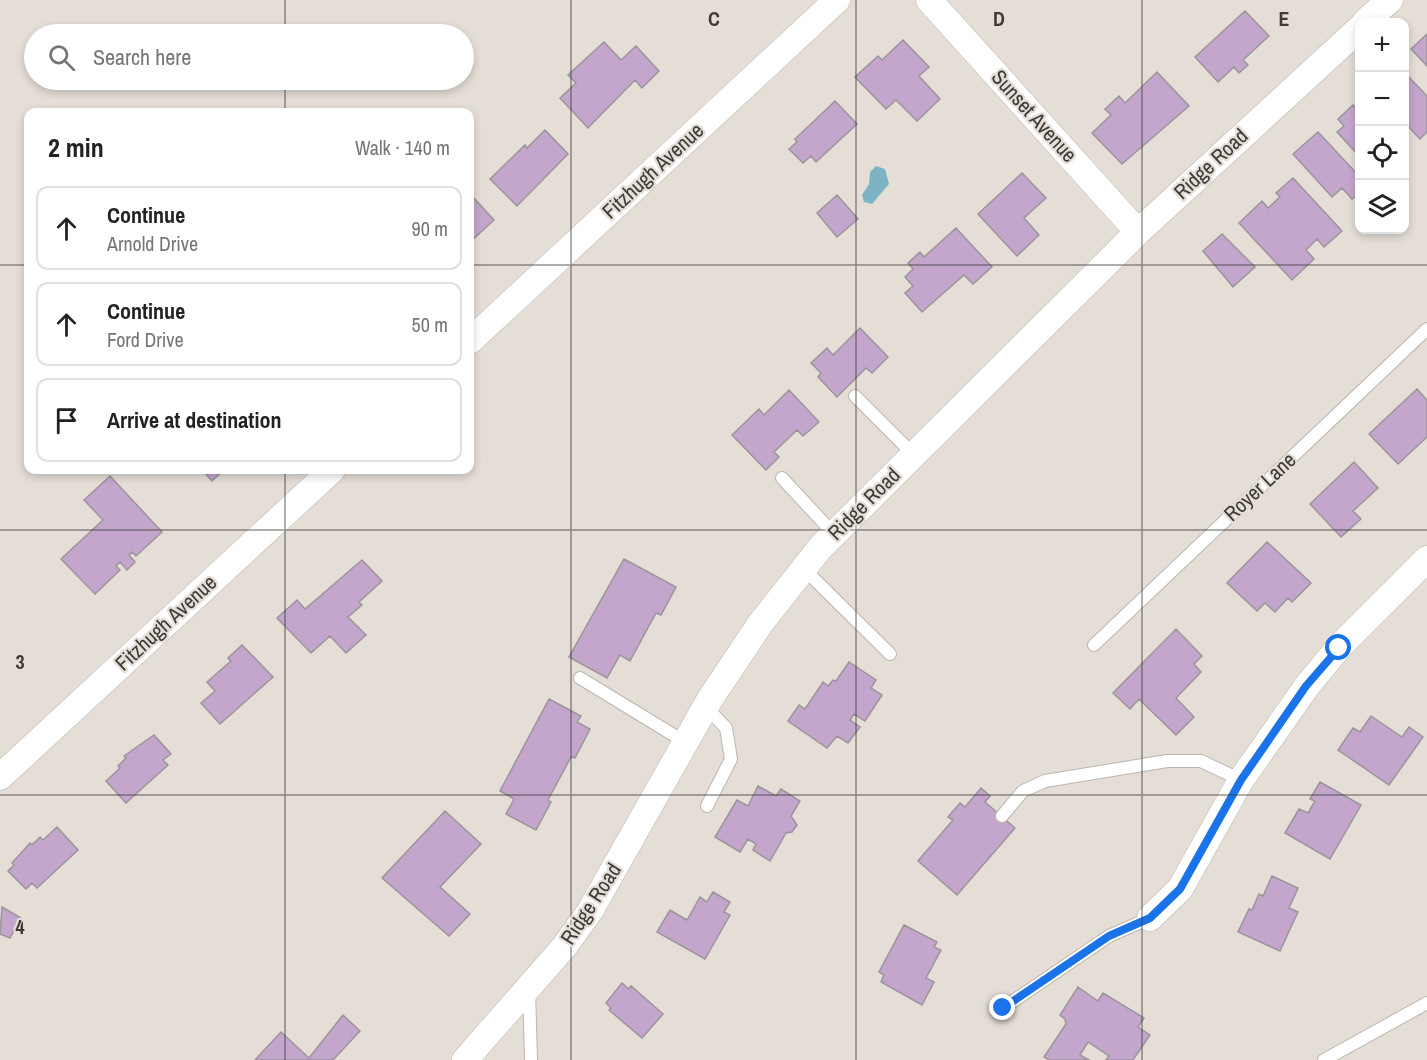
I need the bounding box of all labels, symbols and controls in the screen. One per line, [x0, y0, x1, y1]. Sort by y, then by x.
text: C [708, 5, 720, 32]
text: D [993, 5, 1005, 32]
text: E [1279, 5, 1290, 32]
map controls [1355, 18, 1409, 234]
button: + [1355, 18, 1409, 72]
search box [24, 24, 474, 90]
icon: search [45, 41, 78, 74]
text: Search here [93, 42, 191, 72]
street label: Sunset Avenue [985, 63, 1084, 168]
button: − [1355, 72, 1409, 126]
street label: Fitzhugh Avenue [596, 116, 710, 225]
street label: Ridge Road [1167, 122, 1254, 206]
button: locate [1355, 126, 1409, 180]
text: 2 min [48, 130, 104, 165]
text: Walk · 140 m [355, 134, 450, 161]
button: layers [1355, 180, 1409, 234]
text: Continue [107, 200, 185, 230]
icon: ahead [50, 212, 83, 245]
text: 90 m [412, 215, 448, 242]
text: Arnold Drive [107, 230, 198, 257]
text: Continue [107, 296, 185, 326]
icon: ahead [50, 308, 83, 341]
text: 50 m [412, 311, 448, 338]
text: Ford Drive [107, 326, 184, 353]
icon: arrive [50, 404, 83, 437]
text: Arrive at destination [107, 405, 281, 435]
street label: Royer Lane [1217, 446, 1302, 528]
street label: Ridge Road [821, 461, 906, 546]
street label: Fitzhugh Avenue [109, 568, 223, 677]
route start [1325, 634, 1351, 660]
text: 3 [15, 648, 25, 675]
street label: Ridge Road [553, 857, 628, 950]
text: 4 [15, 913, 25, 940]
route end [989, 994, 1015, 1020]

